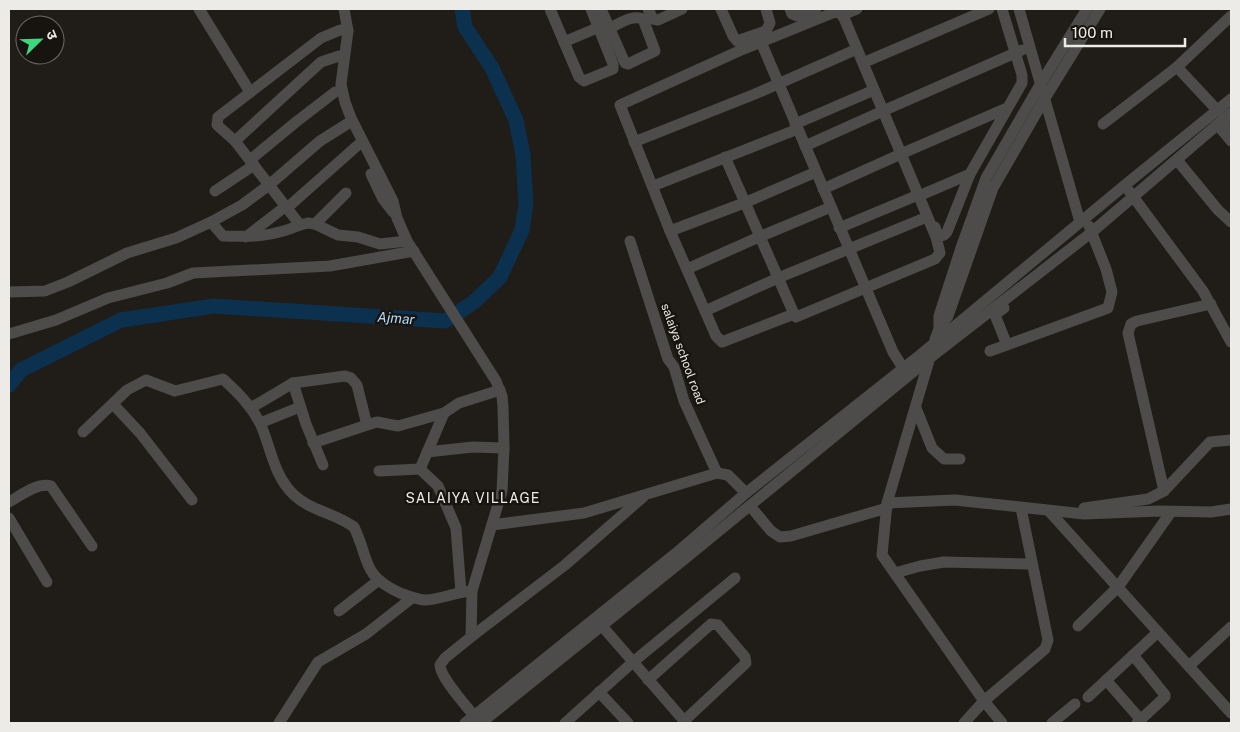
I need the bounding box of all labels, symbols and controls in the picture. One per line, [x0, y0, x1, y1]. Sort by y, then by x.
north arrow [15, 15, 65, 65]
scale bar [1065, 15, 1185, 47]
text: 100 m [1072, 24, 1113, 41]
text: उ [43, 28, 61, 43]
street label: salaiya school road [658, 302, 708, 406]
water label: Ajmar [377, 309, 416, 327]
district label: SALAIYA VILLAGE [406, 490, 540, 506]

